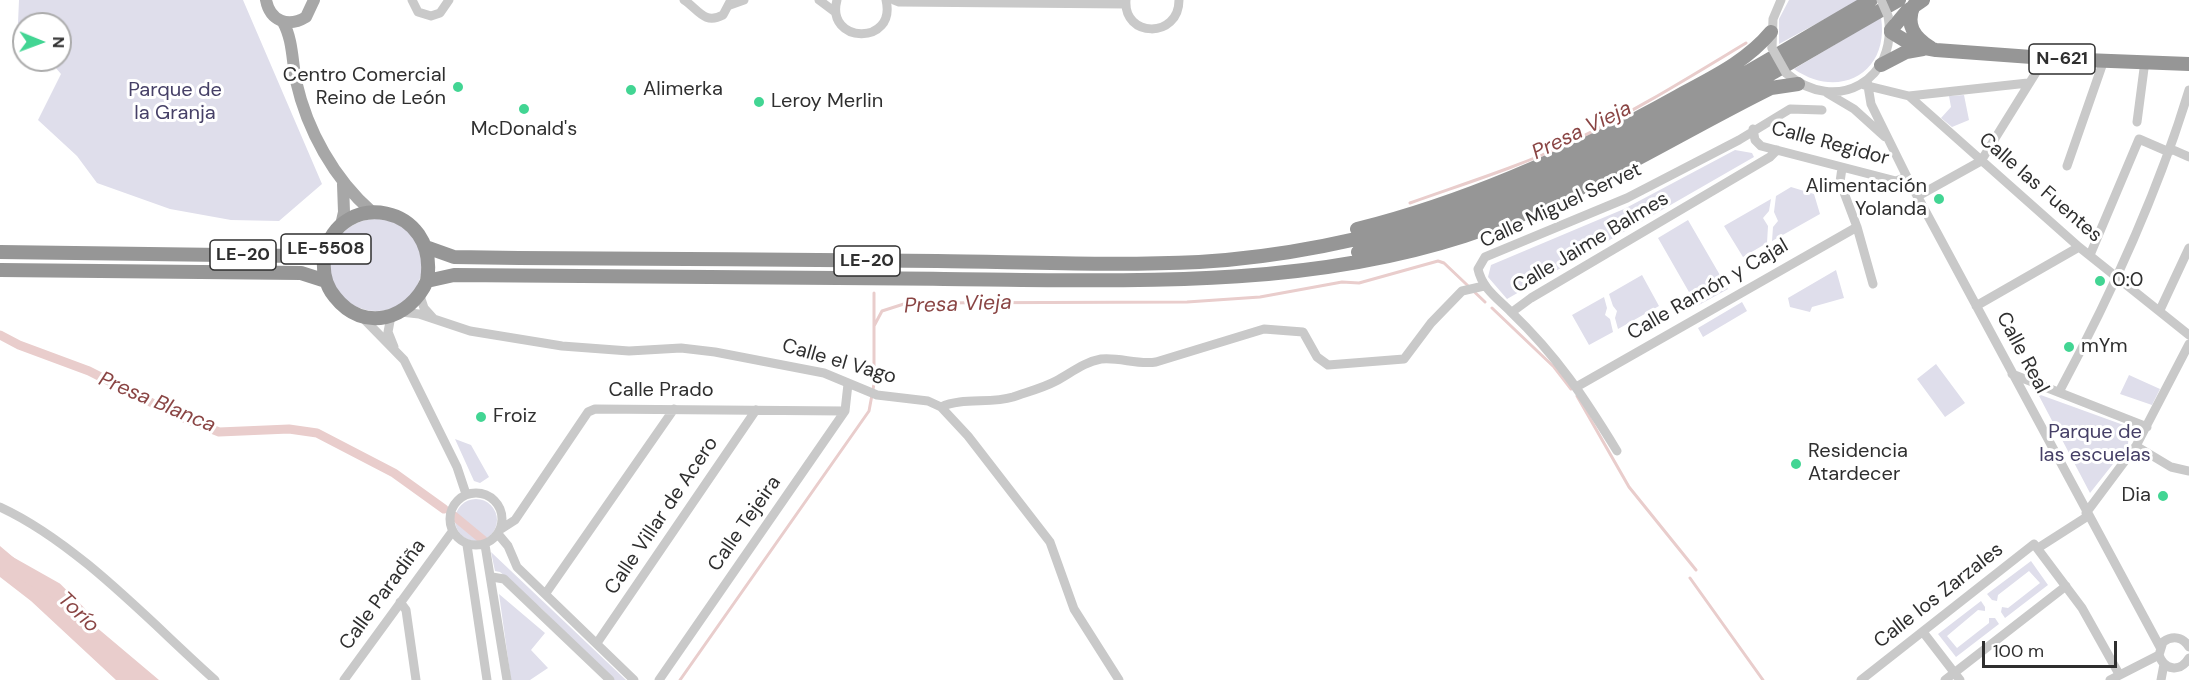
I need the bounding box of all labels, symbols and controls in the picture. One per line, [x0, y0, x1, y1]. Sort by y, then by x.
north arrow [12, 12, 72, 72]
text: N [48, 36, 69, 48]
road number: N-621 [2029, 44, 2095, 74]
place label: Centro Comercial Reino de León [283, 64, 446, 111]
place label: Alimerka [643, 78, 723, 102]
park label: Parque de la Granja [128, 79, 222, 126]
marker: Centro Comercial Reino de León [451, 80, 465, 94]
marker: Alimerka [624, 83, 638, 97]
place label: Leroy Merlin [771, 90, 883, 114]
marker: Leroy Merlin [752, 95, 766, 109]
water label: Presa Vieja [1528, 96, 1636, 166]
marker: McDonald's [517, 102, 531, 116]
street label: Calle Regidor [1768, 117, 1892, 171]
place label: McDonald's [471, 118, 577, 142]
street label: Calle las Fuentes [1973, 128, 2107, 248]
street label: Calle Miguel Servet [1476, 158, 1646, 254]
place label: Alimentación Yolanda [1806, 175, 1927, 222]
street label: Calle Jaime Balmes [1509, 187, 1673, 299]
marker: Alimentación Yolanda [1932, 192, 1946, 206]
road number: LE-5508 [281, 234, 371, 264]
street label: Calle Ramón y Cajal [1623, 234, 1793, 346]
road number: LE-20 [210, 240, 276, 270]
road number: LE-20 [834, 246, 900, 276]
place label: 0:0 [2112, 269, 2143, 293]
marker: 0:0 [2093, 274, 2107, 288]
water label: Presa Vieja [904, 291, 1012, 319]
street label: Calle Real [1991, 308, 2053, 398]
street label: Calle el Vago [779, 334, 899, 390]
place label: mYm [2081, 335, 2127, 359]
marker: mYm [2062, 340, 2076, 354]
water label: Presa Blanca [95, 367, 219, 439]
street label: Calle Prado [608, 379, 714, 403]
place label: Froiz [493, 405, 537, 429]
marker: Froiz [474, 410, 488, 424]
park label: Parque de las escuelas [2039, 421, 2151, 468]
street label: Calle Villar de Acero [600, 433, 724, 599]
place label: Residencia Atardecer [1808, 440, 1908, 487]
marker: Residencia Atardecer [1789, 457, 1803, 471]
street label: Calle Tejeira [703, 472, 787, 576]
place label: Dia [2122, 484, 2151, 508]
marker: Dia [2156, 489, 2170, 503]
street label: Calle Paradiña [335, 535, 431, 655]
street label: Calle los Zarzales [1870, 538, 2008, 654]
water label: Torío [52, 587, 104, 639]
scale bar [1985, 629, 2120, 667]
text: 100 m [1993, 639, 2044, 663]

